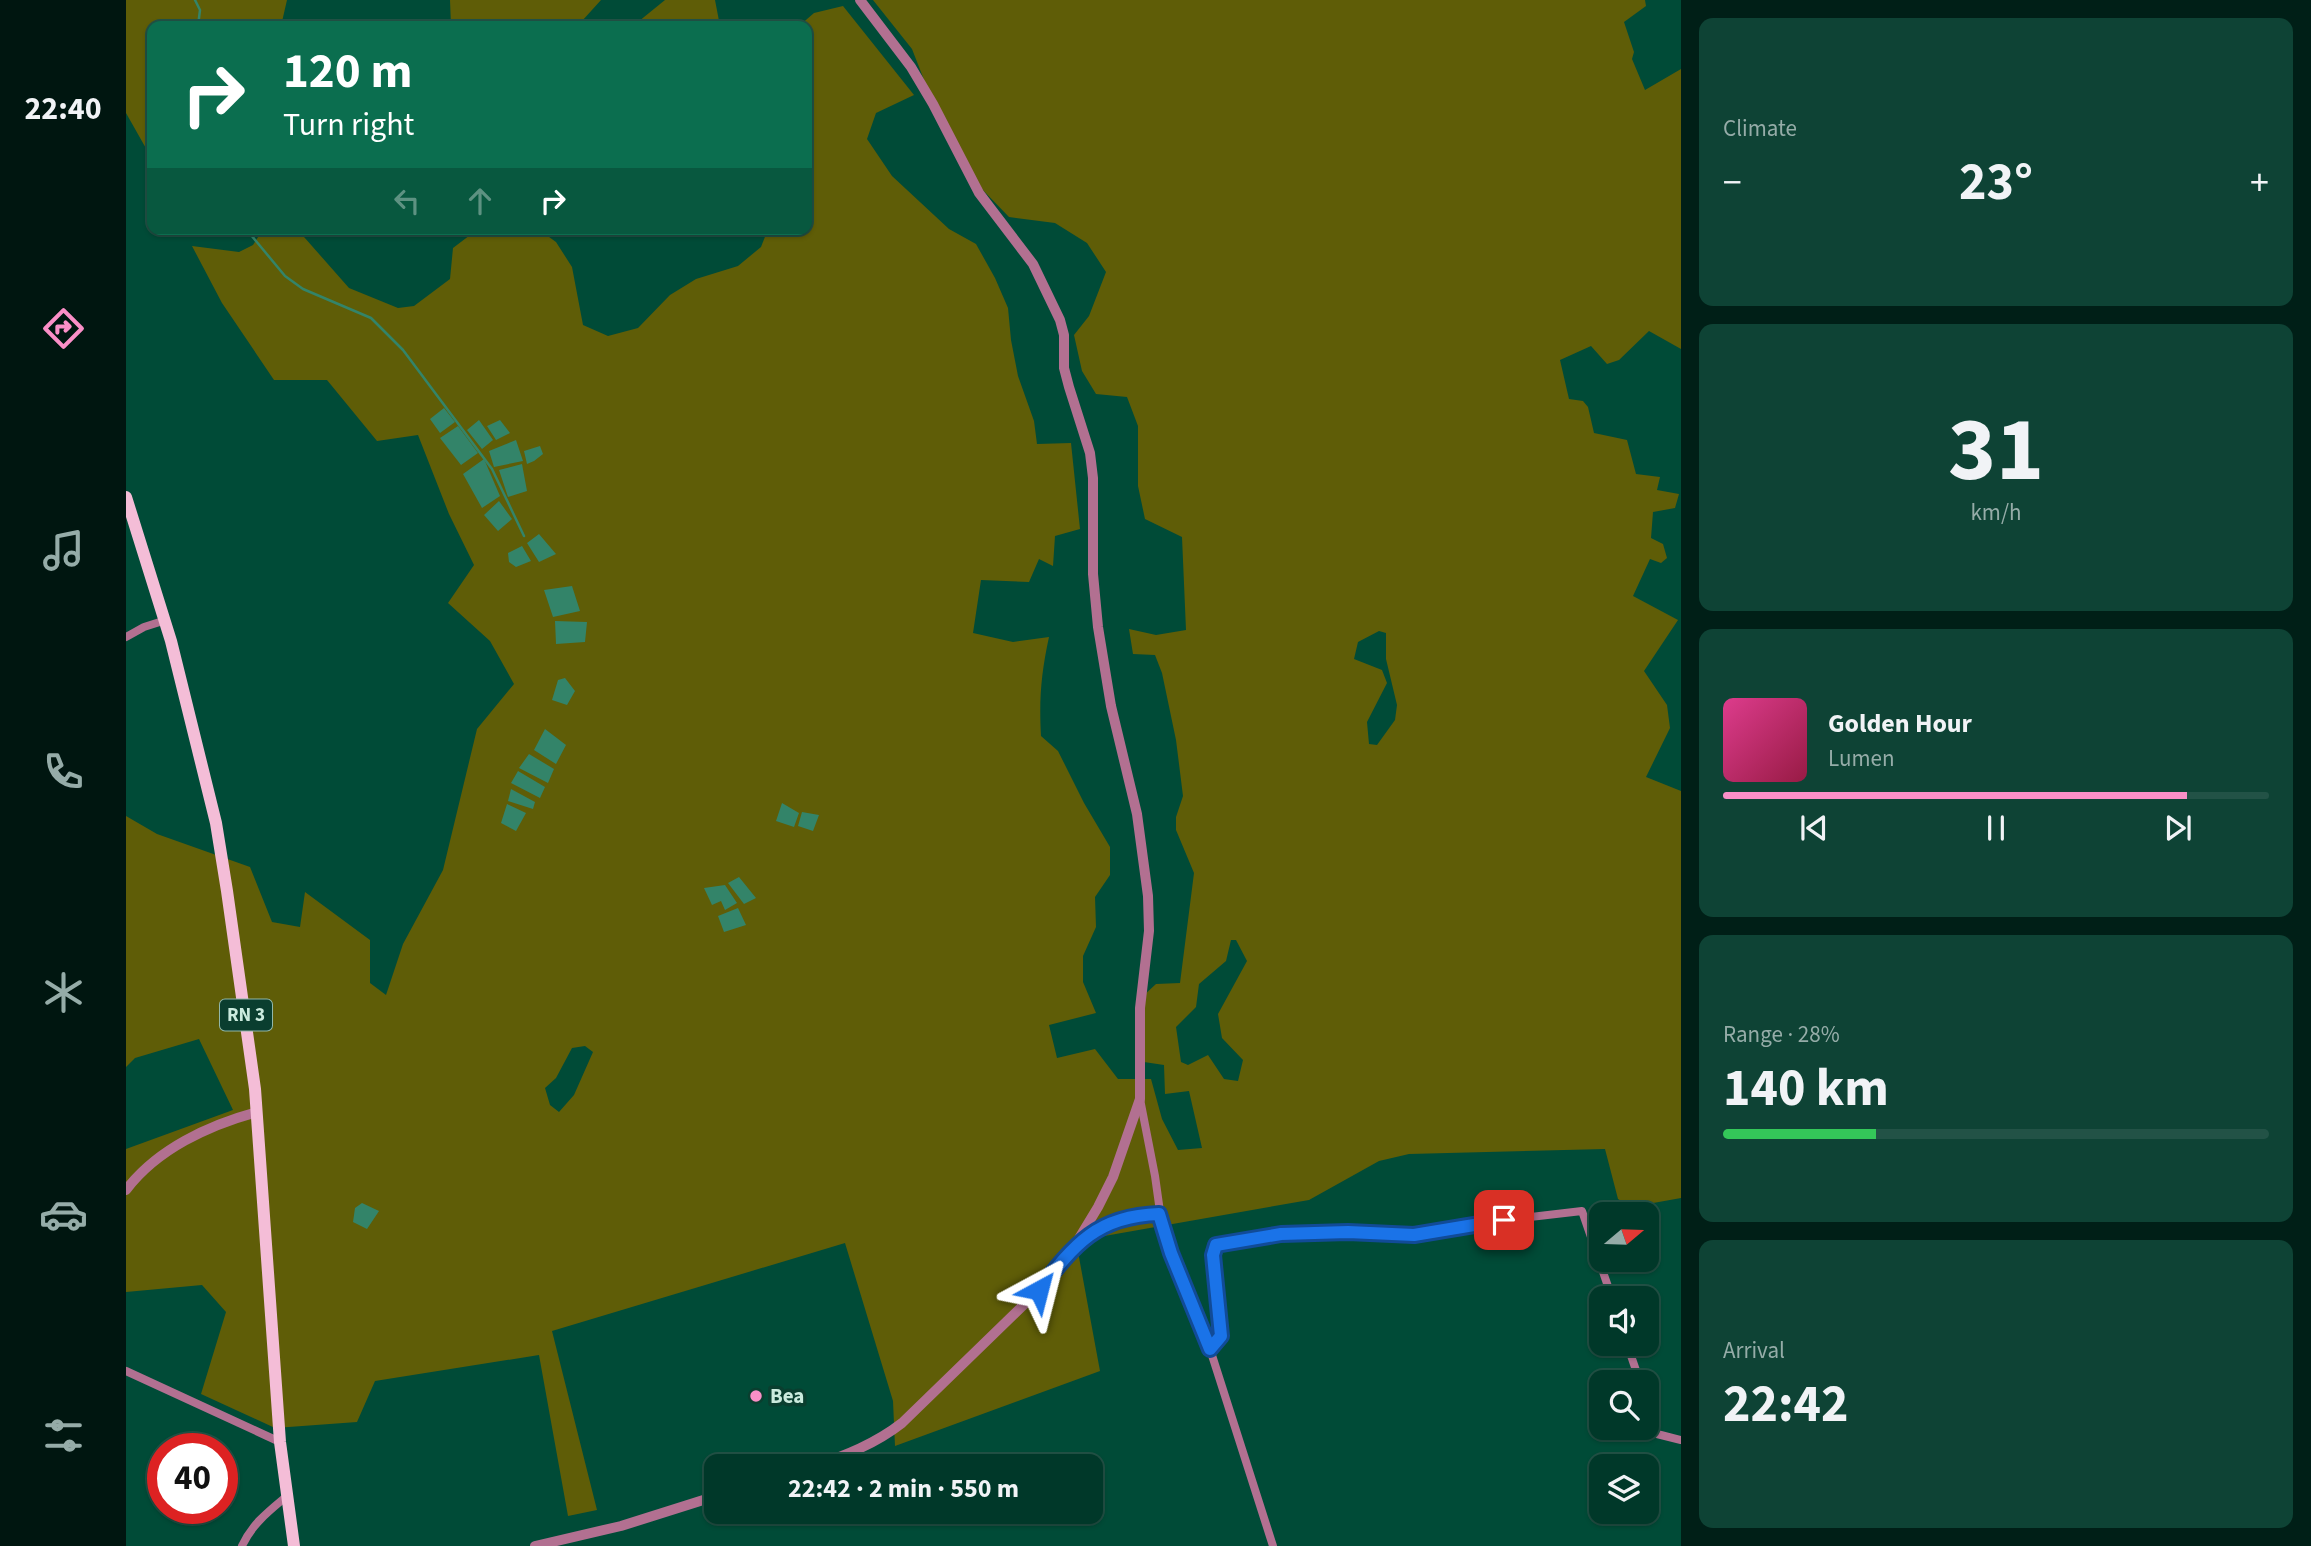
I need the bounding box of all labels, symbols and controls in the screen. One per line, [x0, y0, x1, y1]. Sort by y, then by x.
text: 120 m [283, 37, 412, 107]
icon: right [168, 49, 259, 140]
text: 22:40 [24, 86, 102, 132]
text: Turn right [283, 102, 414, 148]
text: Climate [1723, 112, 1797, 145]
text: 23° [1959, 146, 2033, 220]
text: − [1723, 156, 1742, 210]
text: + [2250, 156, 2269, 210]
icon: left [388, 182, 426, 220]
icon: ahead [461, 182, 499, 220]
icon: right [534, 182, 572, 220]
icon: directions [39, 304, 88, 353]
text: 31 [1948, 386, 2044, 515]
text: km/h [1970, 496, 2022, 529]
icon: music [39, 526, 88, 575]
text: Golden Hour [1828, 705, 1972, 742]
text: Lumen [1828, 742, 1895, 775]
icon: phone [39, 747, 88, 796]
icon: previous [1795, 809, 1833, 847]
icon: pause [1977, 809, 2015, 847]
icon: next [2159, 809, 2197, 847]
icon: climate [39, 968, 88, 1017]
road number: RN 3 [220, 1000, 272, 1030]
text: Range · 28% [1723, 1018, 1840, 1051]
text: 140 km [1723, 1052, 1889, 1126]
icon: car [39, 1190, 88, 1239]
pin [1474, 1190, 1534, 1250]
icon: arrive [1485, 1201, 1523, 1239]
north arrow [1589, 1202, 1659, 1272]
map controls [1589, 1202, 1659, 1524]
position arrow [1002, 1253, 1076, 1327]
button: sound [1589, 1286, 1659, 1356]
text: Arrival [1723, 1334, 1785, 1367]
text: 22:42 [1723, 1368, 1848, 1442]
button: search [1589, 1370, 1659, 1440]
place label: Bea [770, 1381, 804, 1411]
marker: Bea [748, 1388, 764, 1404]
icon: filters [39, 1411, 88, 1460]
speed limit sign: 40 [147, 1433, 238, 1524]
button: layers [1589, 1454, 1659, 1524]
text: 22:42 · 2 min · 550 m [788, 1470, 1019, 1507]

